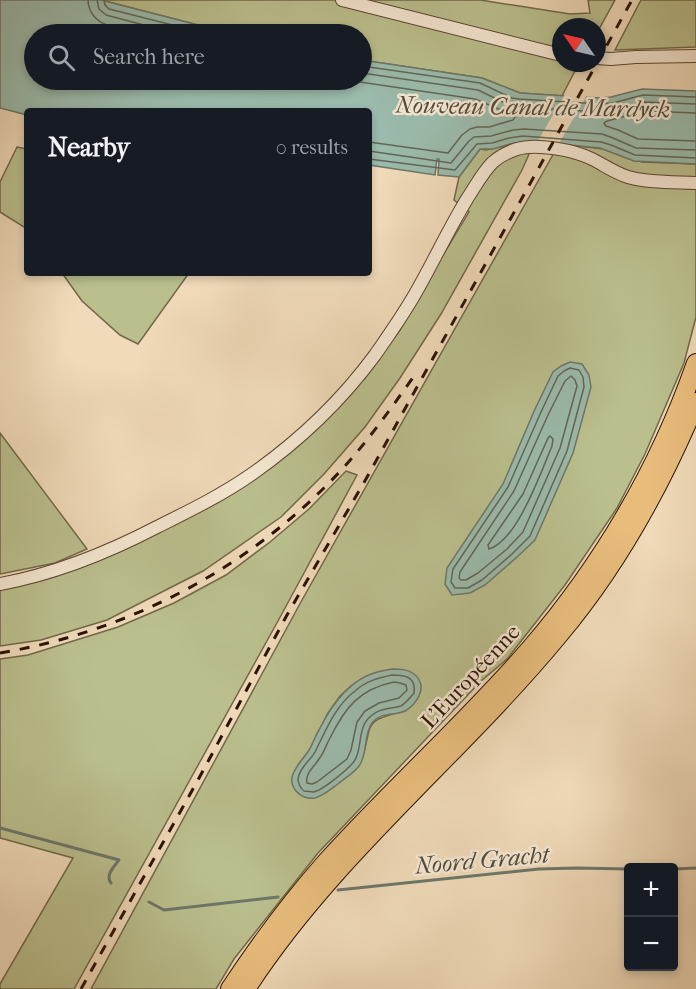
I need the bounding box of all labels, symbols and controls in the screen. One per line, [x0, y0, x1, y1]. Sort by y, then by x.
north arrow [552, 18, 606, 72]
search box [24, 24, 372, 90]
icon: search [45, 41, 78, 74]
text: Search here [93, 44, 205, 70]
water label: Nouveau Canal de Mardyck [395, 91, 670, 123]
text: Nearby [48, 132, 130, 163]
text: 0 results [276, 136, 348, 159]
street label: L'Européenne [416, 619, 526, 734]
water label: Noord Gracht [413, 840, 552, 880]
map controls [624, 863, 678, 971]
button: + [624, 863, 678, 917]
button: − [624, 917, 678, 971]

